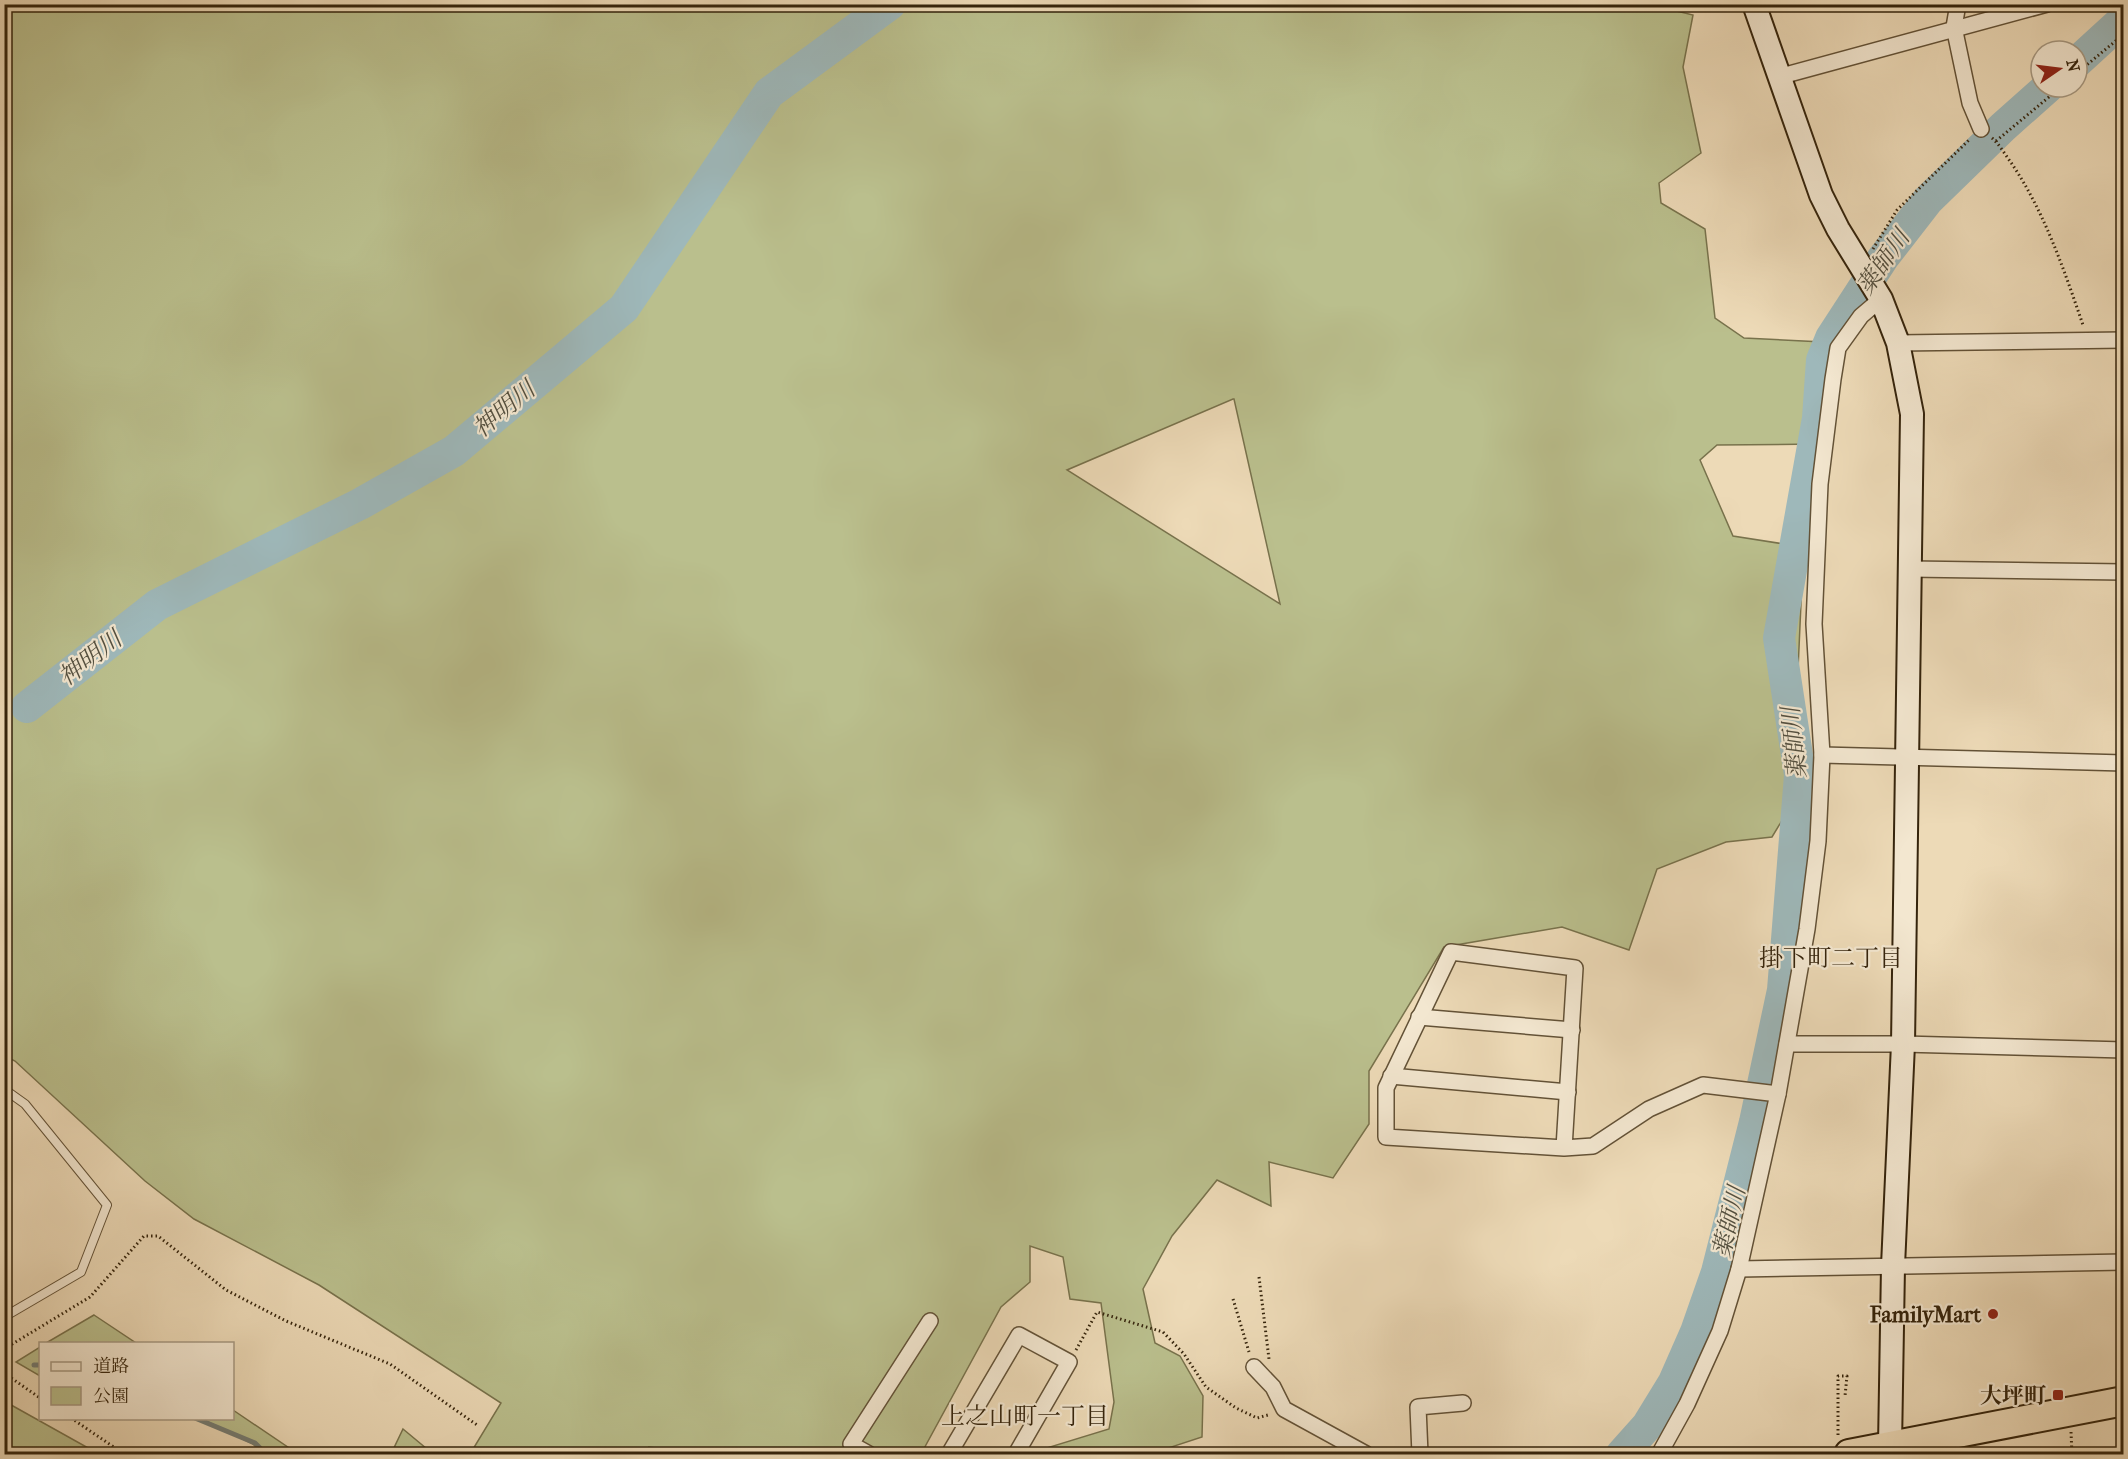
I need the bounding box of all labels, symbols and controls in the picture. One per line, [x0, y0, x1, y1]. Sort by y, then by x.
north arrow [2029, 39, 2089, 99]
text: N [2062, 57, 2084, 75]
water label: 薬師川 [1851, 222, 1917, 300]
water label: 神明川 [467, 373, 543, 443]
water label: 神明川 [53, 623, 129, 691]
water label: 薬師川 [1776, 703, 1812, 780]
district label: 掛下町二丁目 [1759, 944, 1903, 972]
water label: 薬師川 [1707, 1181, 1751, 1260]
place label: FamilyMart [1869, 1302, 1982, 1328]
marker: FamilyMart [1986, 1307, 2000, 1321]
legend [39, 1342, 234, 1420]
text: 道路 [93, 1356, 129, 1377]
place label: 大坪町 [1980, 1383, 2046, 1409]
text: 公園 [93, 1386, 129, 1407]
marker: 大坪町 [2051, 1388, 2065, 1402]
district label: 上之山町一丁目 [941, 1402, 1109, 1430]

